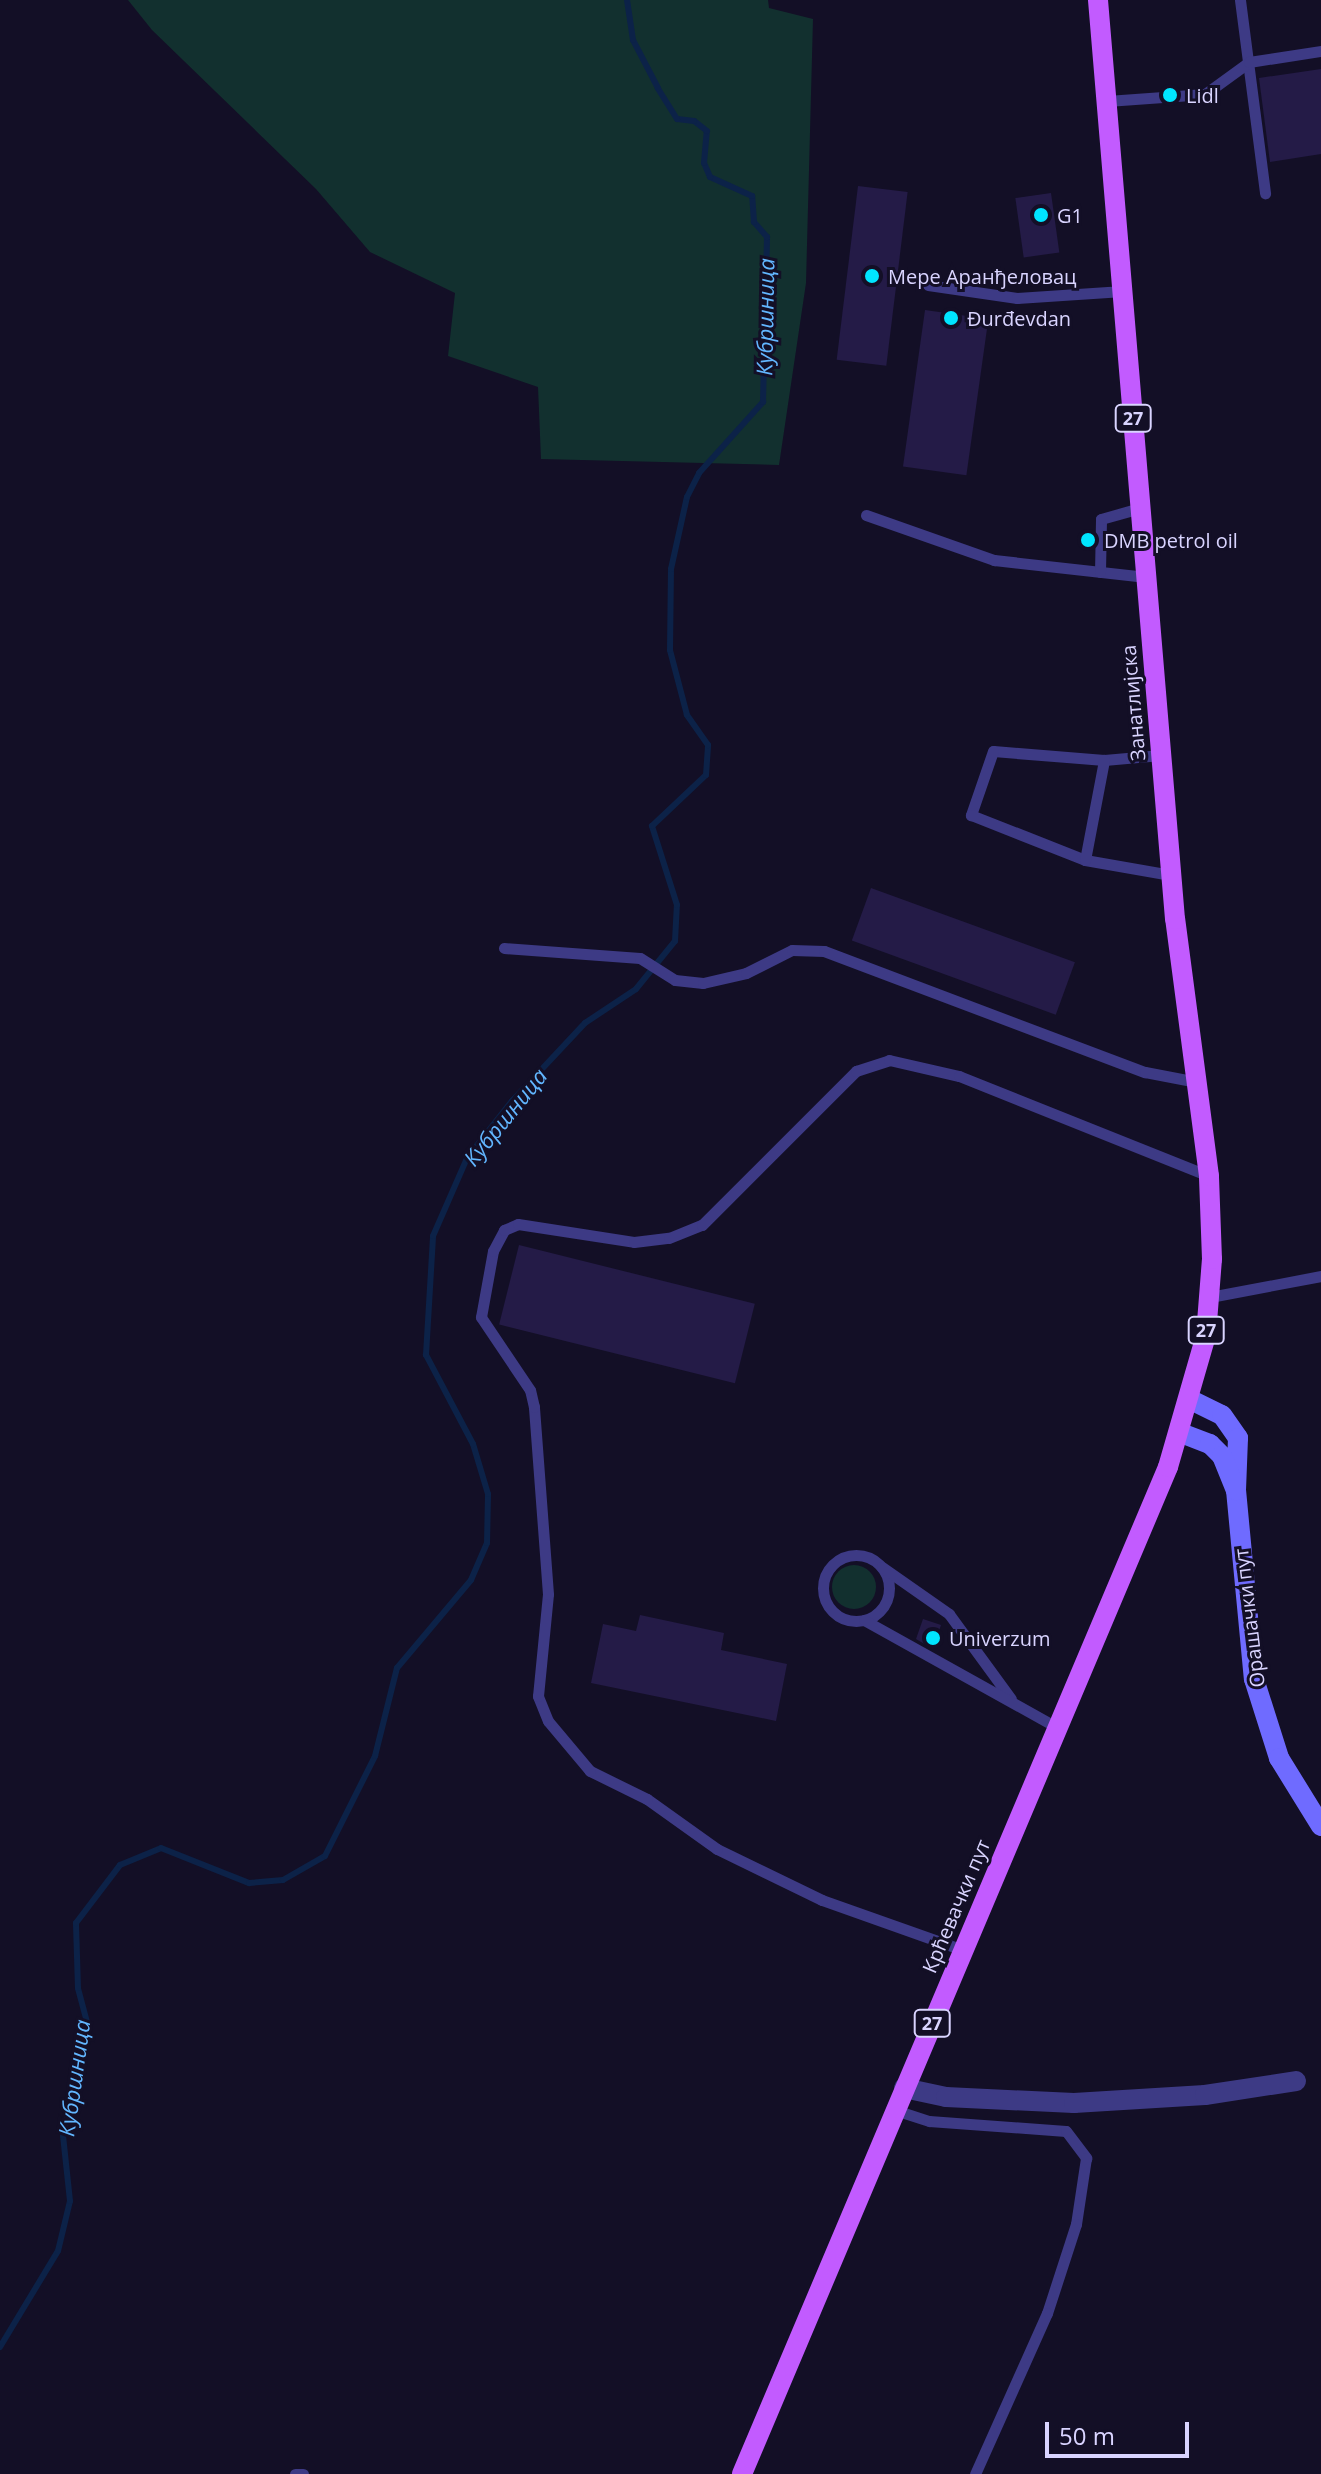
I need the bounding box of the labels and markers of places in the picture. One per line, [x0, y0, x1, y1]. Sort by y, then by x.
place label: Lidl [1186, 83, 1219, 107]
marker: Lidl [1161, 86, 1179, 104]
place label: G1 [1057, 203, 1083, 227]
marker: G1 [1032, 206, 1050, 224]
place label: Мере Аранђеловац [888, 264, 1077, 288]
marker: Мере Аранђеловац [863, 267, 881, 285]
place label: Đurđevdan [967, 306, 1071, 330]
marker: Đurđevdan [942, 309, 960, 327]
place label: DMB petrol oil [1104, 528, 1238, 552]
marker: DMB petrol oil [1079, 531, 1097, 549]
place label: Univerzum [949, 1626, 1050, 1650]
marker: Univerzum [924, 1629, 942, 1647]

